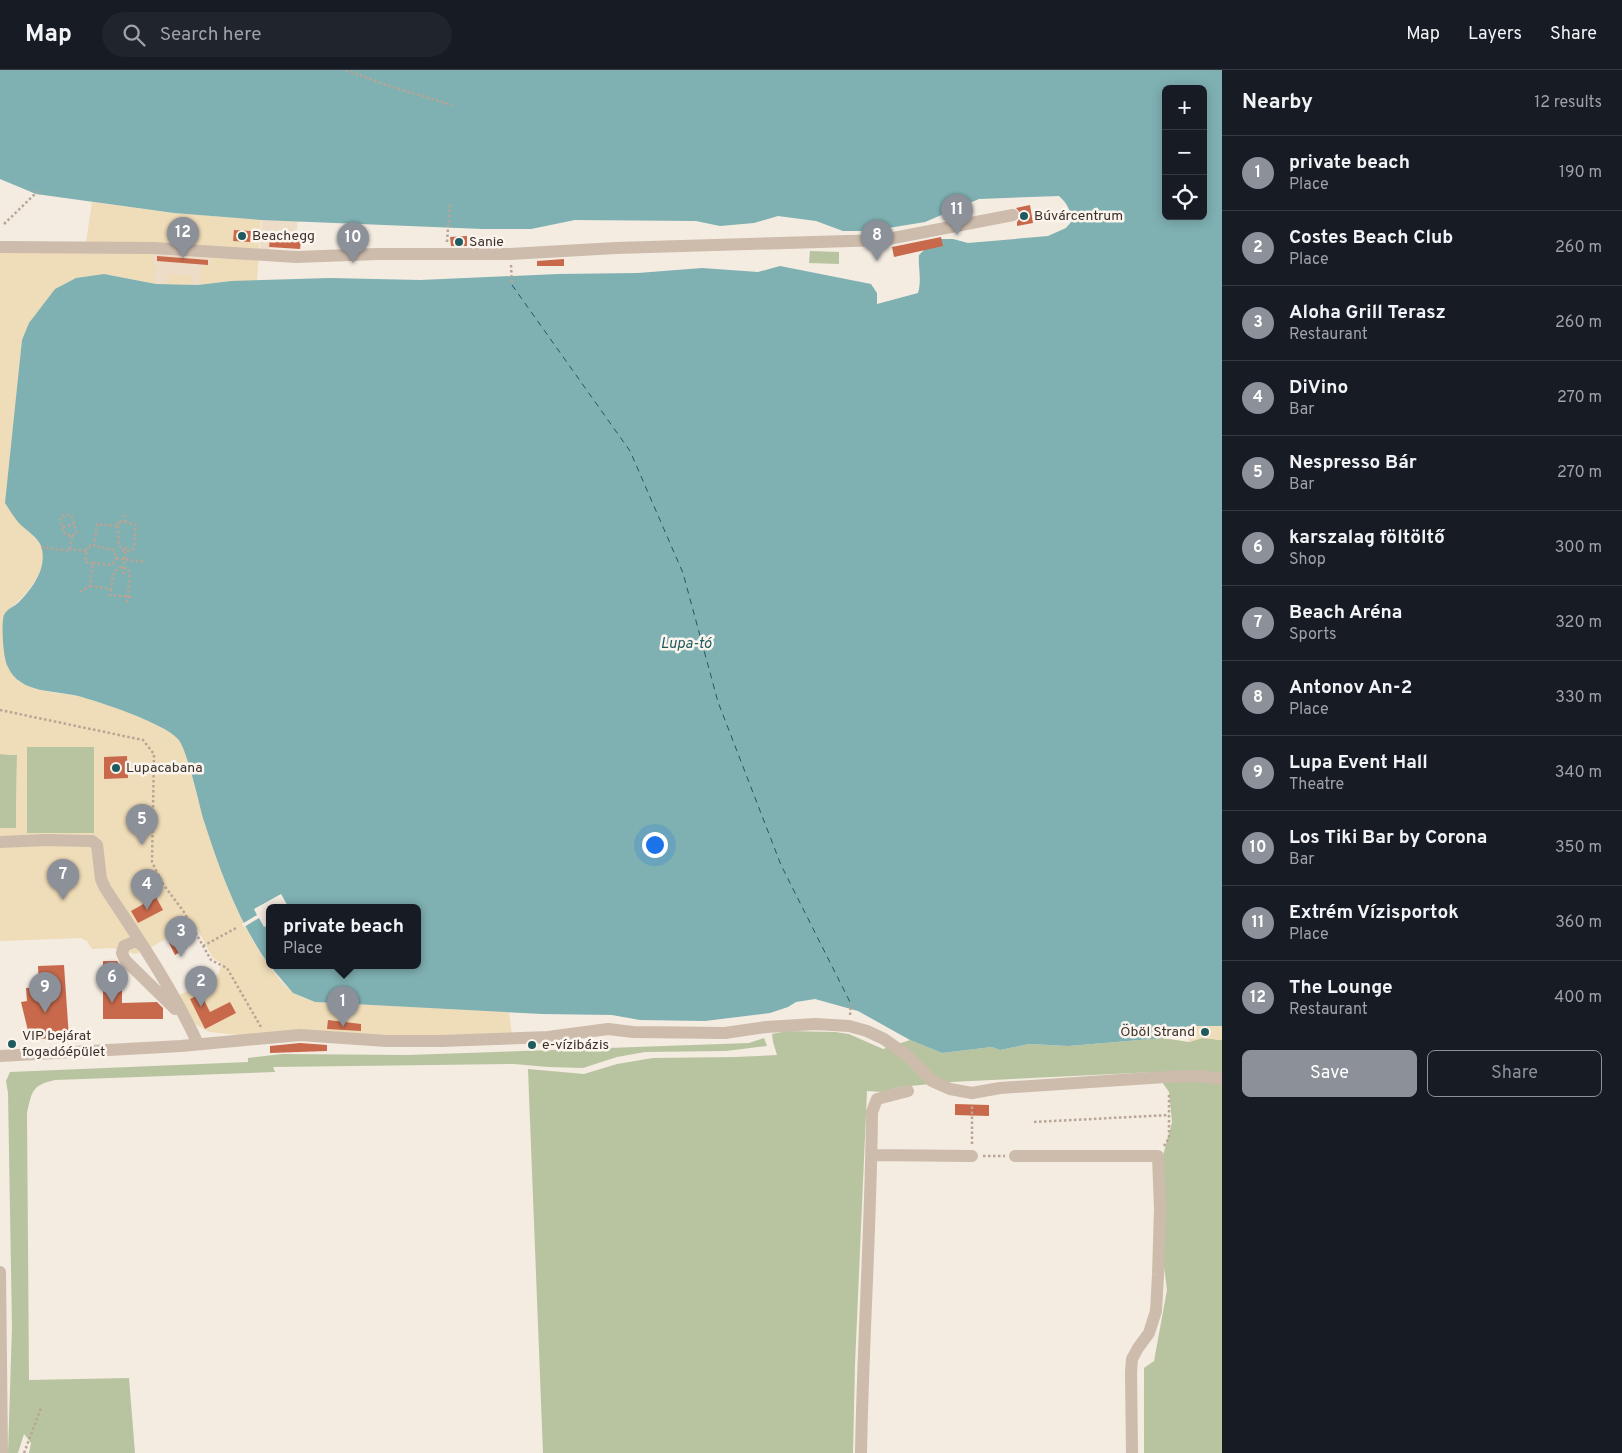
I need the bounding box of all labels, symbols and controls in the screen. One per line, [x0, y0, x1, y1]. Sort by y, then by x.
search box [102, 12, 452, 57]
text: Map [25, 20, 72, 50]
icon: search [120, 21, 148, 49]
text: Search here [160, 23, 261, 47]
text: Map [1406, 23, 1440, 46]
text: Layers [1468, 23, 1522, 46]
text: Share [1550, 23, 1597, 46]
map controls [1162, 85, 1207, 220]
button: + [1162, 85, 1207, 130]
text: Nearby [1242, 89, 1313, 116]
text: 12 results [1534, 93, 1602, 113]
button: − [1162, 130, 1207, 175]
text: private beach [1289, 151, 1410, 175]
text: 1 [1255, 163, 1261, 183]
text: 190 m [1559, 163, 1602, 183]
button: locate [1162, 175, 1207, 220]
text: Place [1289, 175, 1329, 195]
pin: 11 [941, 194, 973, 235]
place label: Búvárcentrum [1034, 208, 1123, 225]
marker: Búvárcentrum [1018, 210, 1030, 222]
pin: 12 [167, 217, 199, 258]
pin: 8 [861, 220, 893, 261]
pin: 10 [337, 222, 369, 263]
text: Costes Beach Club [1289, 226, 1453, 250]
place label: Beachegg [252, 228, 315, 245]
marker: Beachegg [236, 230, 248, 242]
place label: Sanie [469, 234, 504, 251]
marker: Sanie [453, 236, 465, 248]
text: 2 [1253, 238, 1263, 258]
text: 260 m [1555, 238, 1602, 258]
text: Place [1289, 250, 1329, 270]
text: Aloha Grill Terasz [1289, 301, 1446, 325]
text: 3 [1253, 313, 1263, 333]
text: 260 m [1555, 313, 1602, 333]
text: Restaurant [1289, 325, 1368, 345]
text: DiVino [1289, 376, 1348, 400]
text: 4 [1253, 388, 1263, 408]
text: 270 m [1557, 388, 1602, 408]
text: Bar [1289, 400, 1315, 420]
text: Nespresso Bár [1289, 451, 1417, 475]
text: 5 [1253, 463, 1263, 483]
text: 270 m [1557, 463, 1602, 483]
text: Bar [1289, 475, 1315, 495]
text: karszalag föltöltő [1289, 526, 1445, 550]
text: 6 [1253, 538, 1263, 558]
text: 300 m [1555, 538, 1602, 558]
text: Shop [1289, 550, 1326, 570]
text: Beach Aréna [1289, 601, 1402, 625]
text: 7 [1254, 613, 1262, 633]
text: 320 m [1555, 613, 1602, 633]
text: Sports [1289, 625, 1337, 645]
water label: Lupa-tó [660, 635, 713, 654]
text: Antonov An-2 [1289, 676, 1412, 700]
text: 8 [1253, 688, 1263, 708]
text: 330 m [1555, 688, 1602, 708]
text: Place [1289, 700, 1329, 720]
text: Lupa Event Hall [1289, 751, 1428, 775]
place label: Lupacabana [126, 760, 203, 777]
marker: Lupacabana [110, 762, 122, 774]
text: 9 [1253, 763, 1263, 783]
text: 340 m [1555, 763, 1602, 783]
text: Theatre [1289, 775, 1344, 795]
pin: 5 [126, 804, 158, 845]
text: Los Tiki Bar by Corona [1289, 826, 1487, 850]
your location [642, 832, 668, 858]
text: 10 [1250, 838, 1266, 858]
text: 350 m [1555, 838, 1602, 858]
text: Bar [1289, 850, 1315, 870]
pin: 7 [47, 859, 79, 900]
pin: 4 [131, 869, 163, 910]
text: Extrém Vízisportok [1289, 901, 1459, 925]
popup [266, 904, 421, 969]
text: 11 [1252, 913, 1264, 933]
text: 360 m [1555, 913, 1602, 933]
text: private beach [283, 915, 404, 939]
pin: 3 [165, 916, 197, 957]
text: Place [1289, 925, 1329, 945]
text: Place [283, 939, 323, 959]
pin: 6 [96, 962, 128, 1003]
pin: 2 [185, 966, 217, 1007]
pin: 9 [29, 972, 61, 1013]
text: The Lounge [1289, 976, 1393, 1000]
pin: 1 [327, 986, 359, 1027]
text: 12 [1250, 988, 1266, 1008]
text: 400 m [1554, 988, 1602, 1008]
text: Restaurant [1289, 1000, 1368, 1020]
place label: Öböl Strand [1120, 1023, 1195, 1041]
marker: Öböl Strand [1199, 1026, 1211, 1038]
place label: VIP bejárat fogadóépület [22, 1028, 105, 1061]
place label: e-vízibázis [542, 1037, 609, 1054]
marker: VIP bejárat fogadóépület [6, 1038, 18, 1050]
marker: e-vízibázis [526, 1039, 538, 1051]
button: Save [1242, 1050, 1417, 1097]
button: Share [1427, 1050, 1602, 1097]

